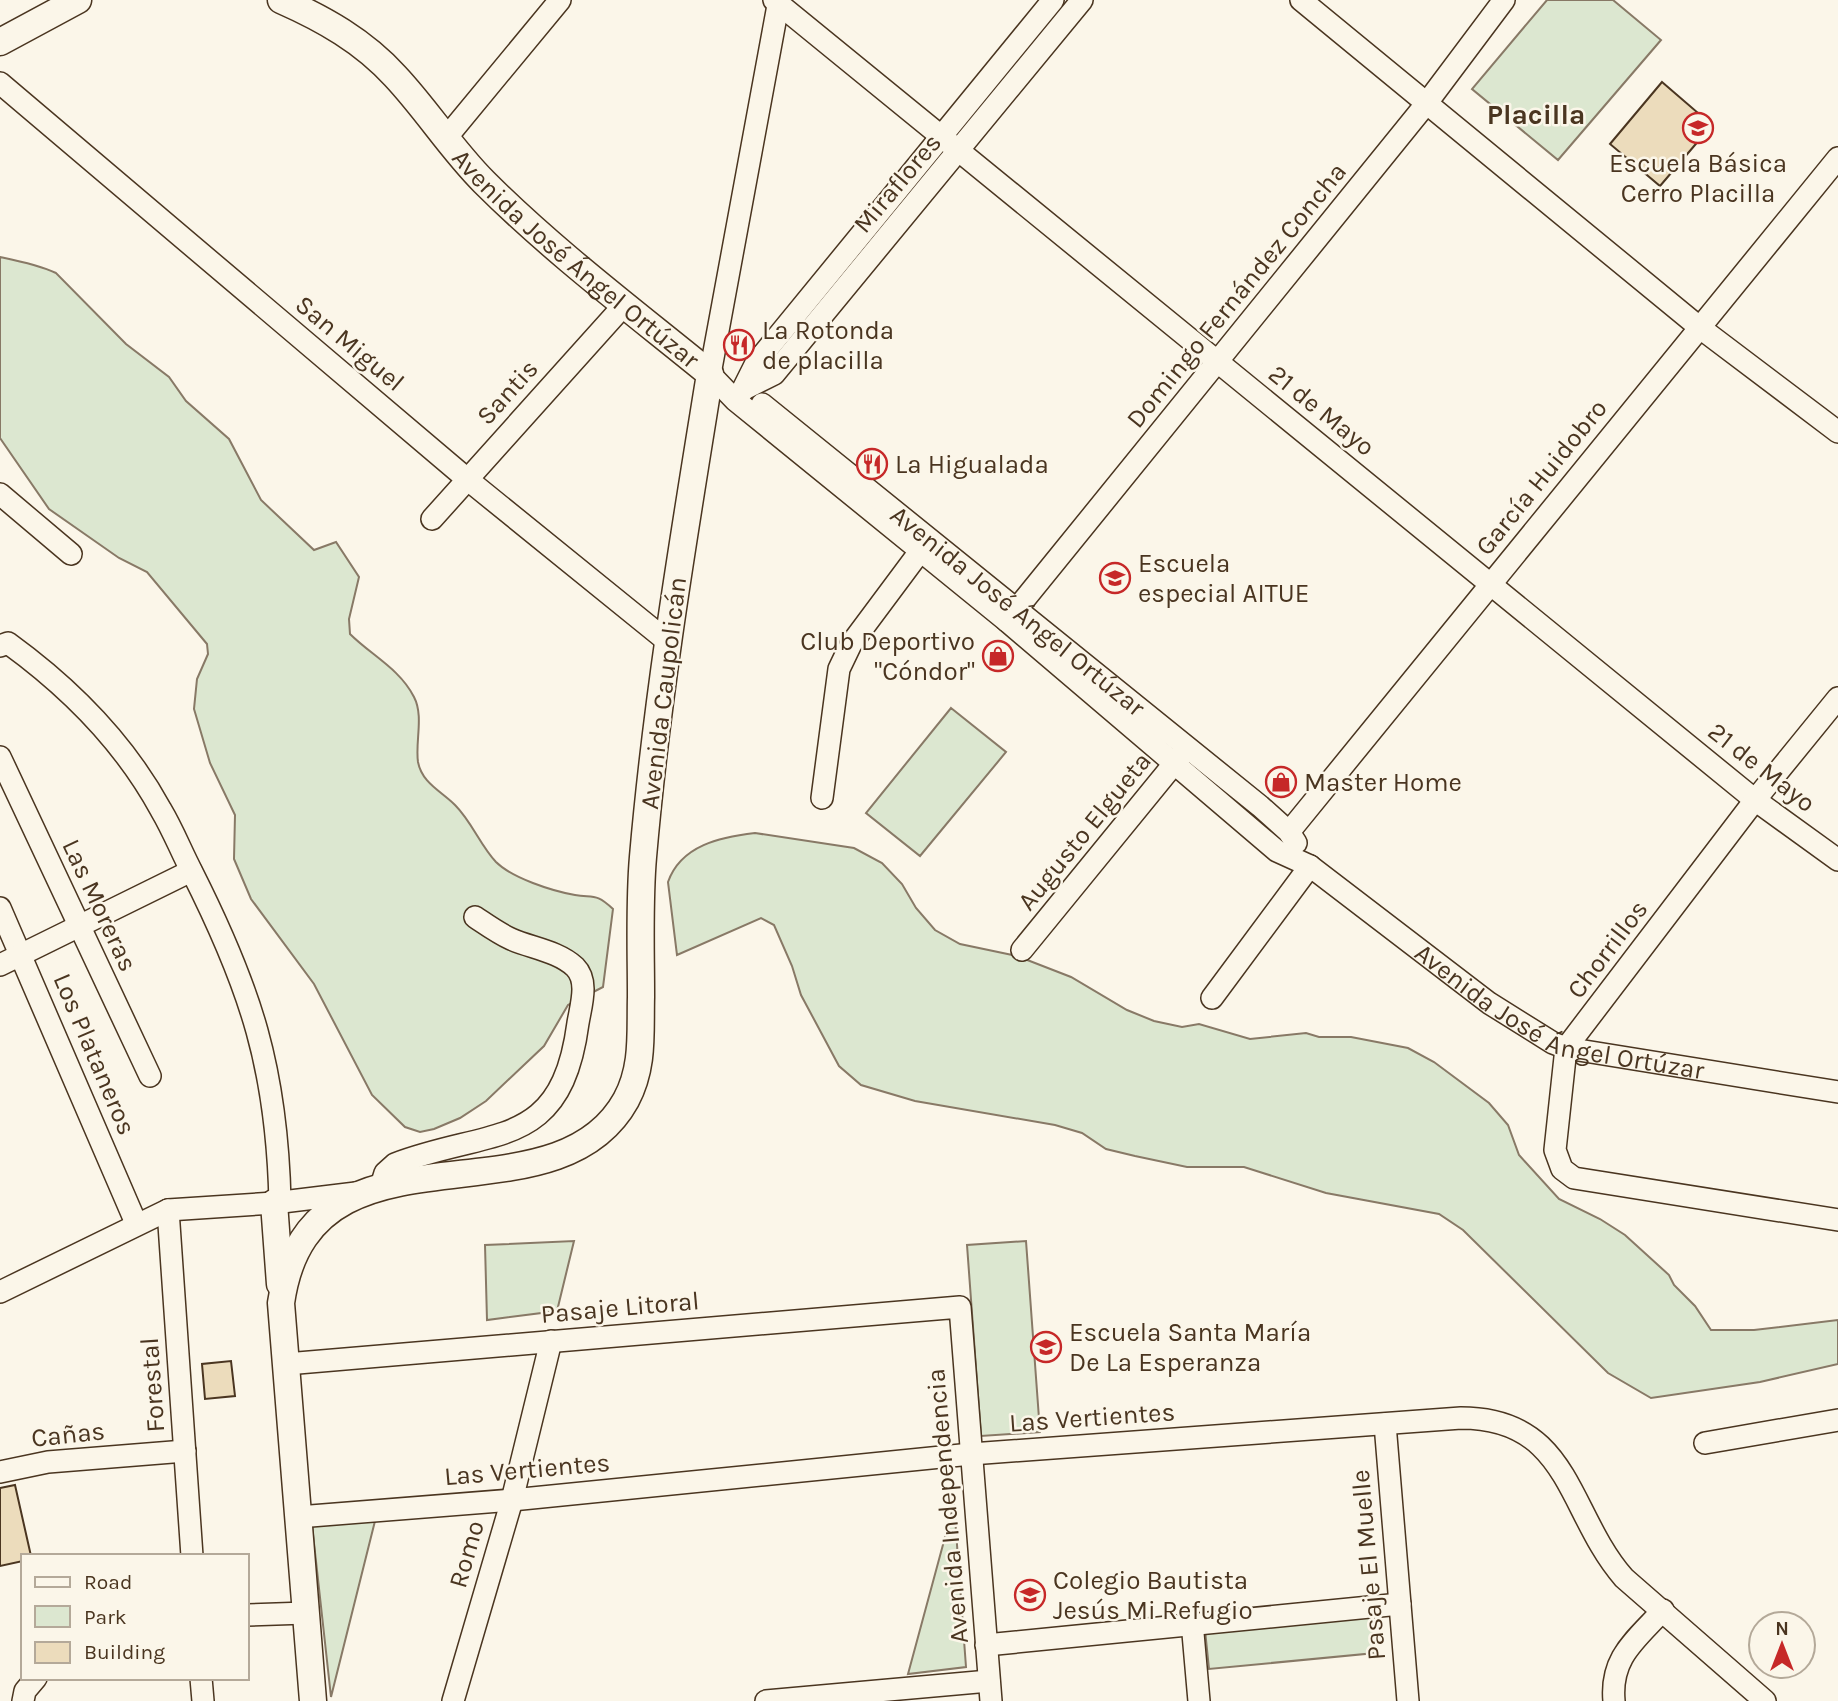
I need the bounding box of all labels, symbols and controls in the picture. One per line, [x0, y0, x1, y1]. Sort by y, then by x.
district label: Placilla [1487, 98, 1585, 131]
school or university icon: Escuela Básica Cerro Placilla [1681, 111, 1715, 145]
street label: Miraflores [847, 127, 948, 239]
street label: Avenida José Ángel Ortúzar [445, 143, 706, 375]
place label: Escuela Básica Cerro Placilla [1609, 148, 1787, 209]
street label: Domingo Fernández Concha [1120, 157, 1353, 434]
street label: San Miguel [289, 289, 410, 398]
place label: La Rotonda de placilla [762, 315, 894, 376]
restaurant icon: La Rotonda de placilla [722, 328, 756, 362]
street label: Santis [470, 353, 545, 431]
street label: 21 de Mayo [1262, 358, 1381, 463]
street label: García Huidobro [1469, 393, 1614, 562]
restaurant icon: La Higualada [855, 447, 889, 481]
place label: La Higualada [895, 449, 1049, 480]
street label: Avenida José Ángel Ortúzar [884, 499, 1152, 723]
place label: Escuela especial AITUE [1138, 548, 1309, 609]
school or university icon: Escuela especial AITUE [1098, 561, 1132, 595]
street label: Avenida Caupolicán [634, 575, 693, 811]
place label: Club Deportivo "Cóndor" [800, 626, 975, 687]
shop icon: Club Deportivo "Cóndor" [981, 639, 1015, 673]
street label: 21 de Mayo [1702, 716, 1821, 819]
street label: Augusto Elgueta [1011, 746, 1158, 917]
shop icon: Master Home [1264, 765, 1298, 799]
place label: Master Home [1304, 767, 1462, 798]
street label: Las Moreras [55, 834, 144, 976]
street label: Chorrillos [1560, 894, 1654, 1004]
street label: Avenida José Ángel Ortúzar [1409, 937, 1707, 1086]
street label: Los Plataneros [47, 969, 143, 1140]
street label: Pasaje Litoral [539, 1285, 701, 1330]
place label: Escuela Santa María De La Esperanza [1069, 1317, 1311, 1378]
school or university icon: Escuela Santa María De La Esperanza [1029, 1330, 1063, 1364]
street label: Forestal [134, 1337, 171, 1433]
street label: Avenida Independencia [920, 1367, 975, 1645]
street label: Las Vertientes [1008, 1396, 1176, 1439]
street label: Cañas [30, 1415, 106, 1454]
street label: Las Vertientes [443, 1447, 611, 1492]
street label: Pasaje El Muelle [1345, 1468, 1392, 1662]
street label: Romo [442, 1517, 491, 1591]
legend [21, 1554, 248, 1680]
place label: Colegio Bautista Jesús Mi Refugio [1053, 1565, 1253, 1626]
text: Road [84, 1570, 132, 1594]
school or university icon: Colegio Bautista Jesús Mi Refugio [1013, 1578, 1047, 1612]
text: Park [84, 1605, 127, 1629]
north arrow [1747, 1610, 1817, 1680]
text: N [1775, 1618, 1789, 1640]
text: Building [84, 1640, 165, 1664]

